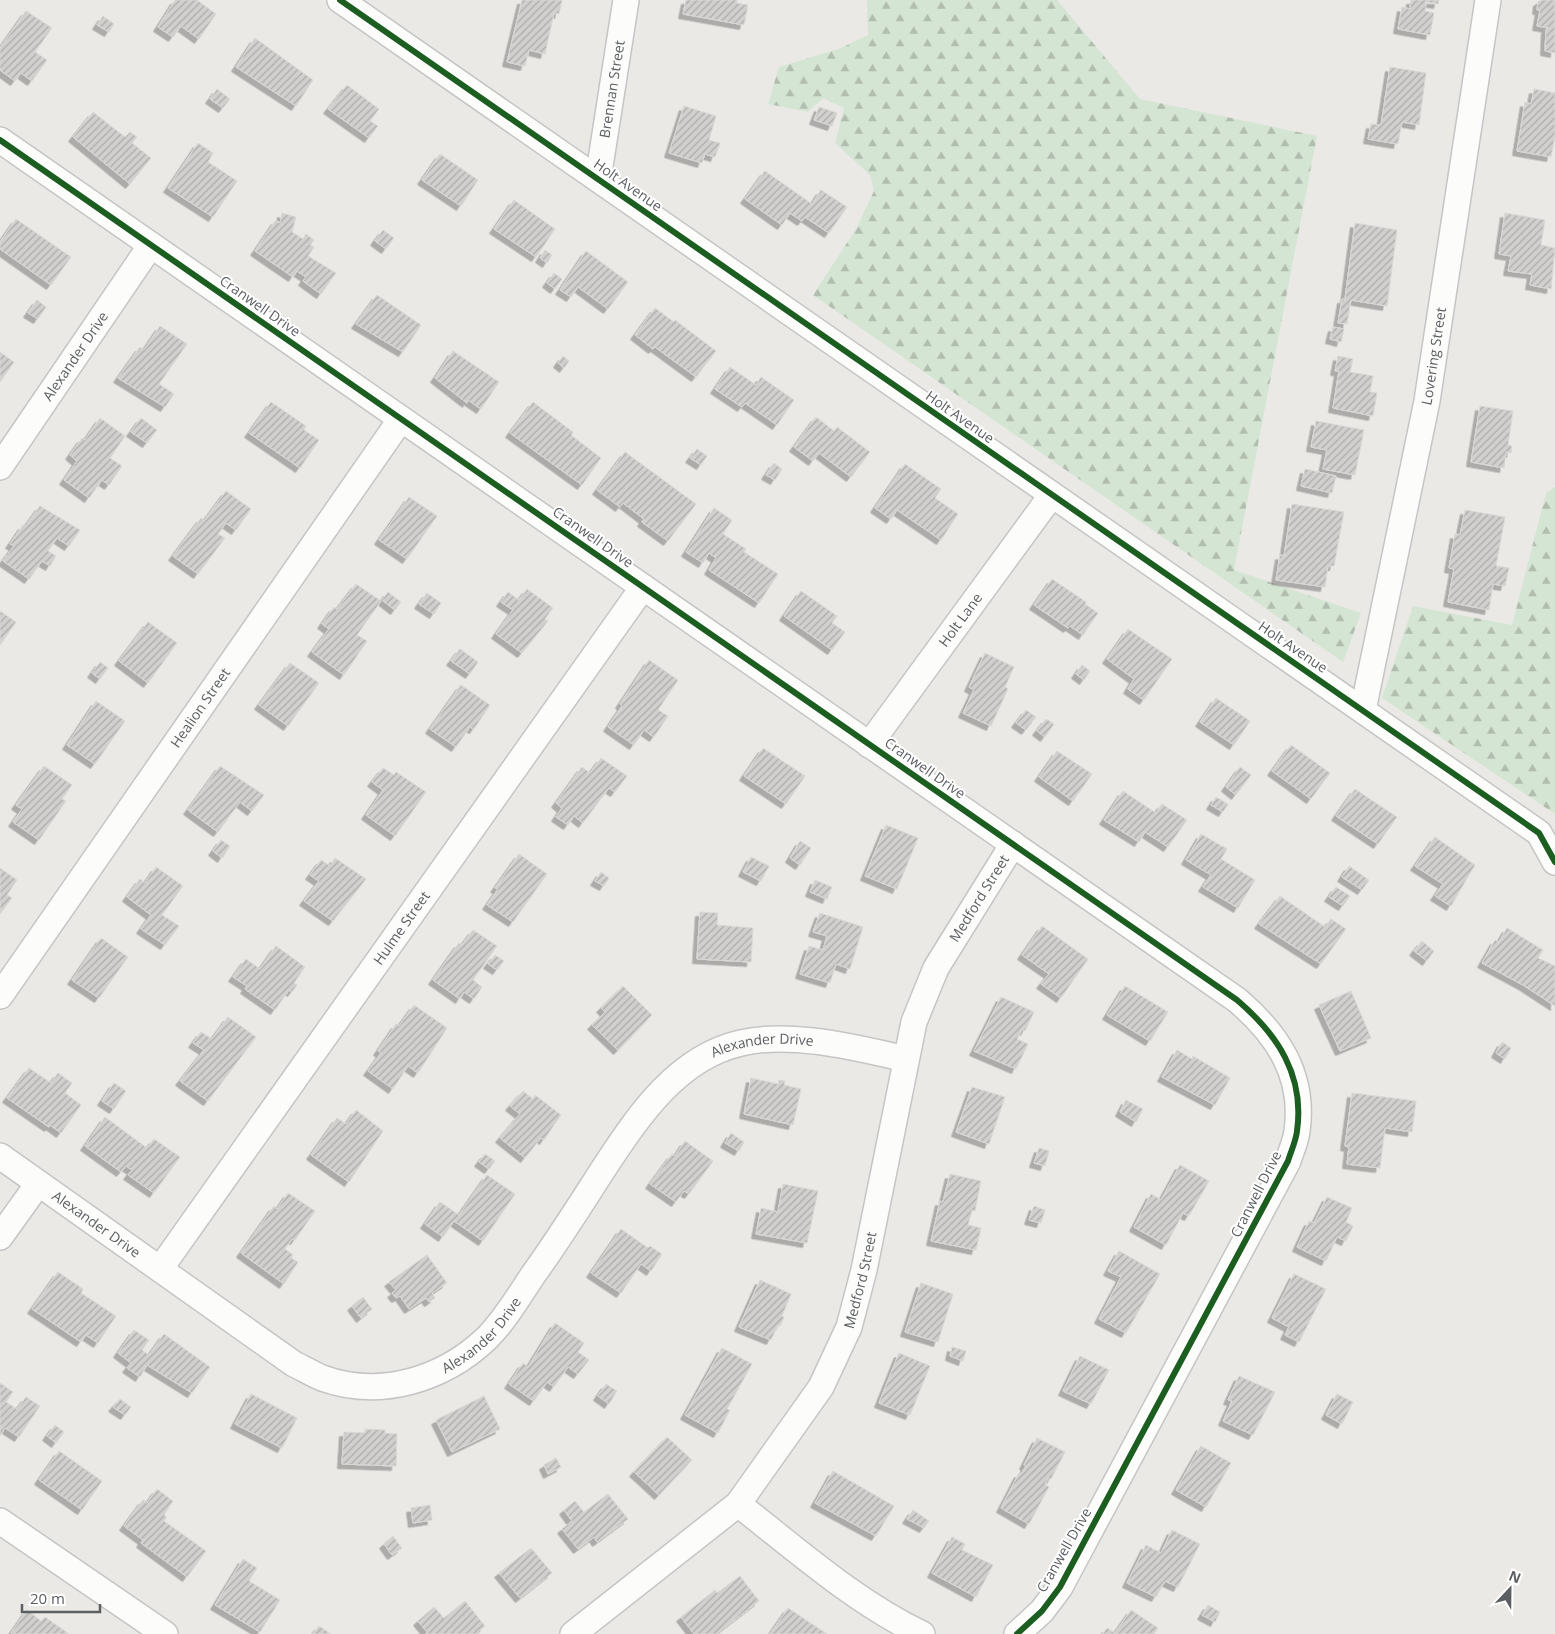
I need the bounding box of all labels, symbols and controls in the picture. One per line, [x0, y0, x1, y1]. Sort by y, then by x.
street label: Brennan Street [595, 39, 629, 139]
street label: Holt Avenue [590, 154, 666, 215]
street label: Cranwell Drive [216, 271, 305, 341]
street label: Lovering Street [1416, 306, 1450, 407]
street label: Alexander Drive [38, 307, 112, 404]
street label: Holt Avenue [922, 386, 998, 447]
street label: Cranwell Drive [549, 502, 638, 572]
street label: Holt Lane [934, 589, 986, 650]
street label: Holt Avenue [1255, 616, 1332, 677]
street label: Healion Street [166, 664, 234, 751]
street label: Cranwell Drive [881, 733, 970, 803]
street label: Medford Street [945, 851, 1013, 945]
street label: Hulme Street [369, 887, 434, 968]
street label: Alexander Drive [707, 1029, 815, 1061]
street label: Cranwell Drive [1226, 1147, 1286, 1240]
street label: Alexander Drive [49, 1186, 145, 1262]
street label: Medford Street [839, 1230, 881, 1331]
street label: Alexander Drive [438, 1293, 525, 1377]
street label: Cranwell Drive [1032, 1504, 1096, 1595]
north arrow [1485, 1564, 1535, 1614]
text: N [1506, 1566, 1524, 1587]
scale bar [22, 1582, 100, 1614]
text: 20 m [30, 1588, 65, 1608]

